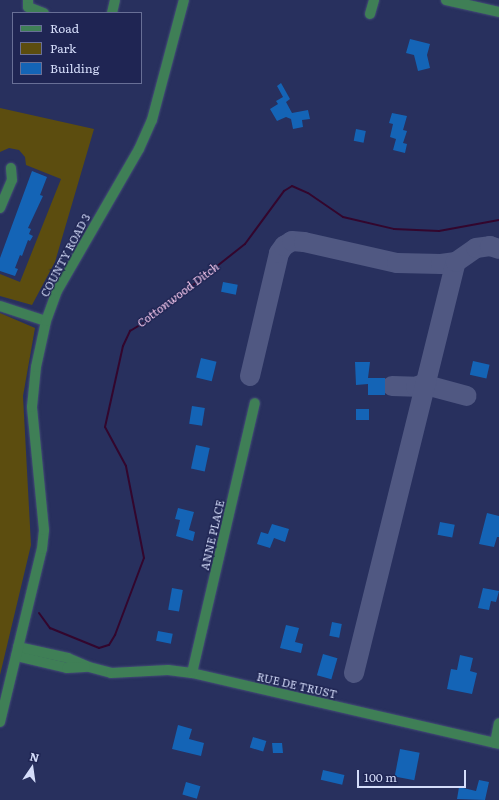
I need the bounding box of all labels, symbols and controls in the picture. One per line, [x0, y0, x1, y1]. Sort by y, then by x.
legend [12, 12, 142, 84]
text: Road [50, 19, 79, 37]
text: Park [50, 39, 76, 57]
text: Building [50, 59, 99, 77]
street label: COUNTY ROAD 3 [38, 211, 92, 299]
water label: Cottonwood Ditch [134, 260, 222, 330]
street label: ANNE PLACE [197, 499, 227, 571]
street label: RUE DE TRUST [256, 669, 338, 701]
text: N [28, 747, 41, 765]
north arrow [12, 748, 52, 788]
scale bar [359, 762, 468, 788]
text: 100 m [364, 768, 397, 786]

